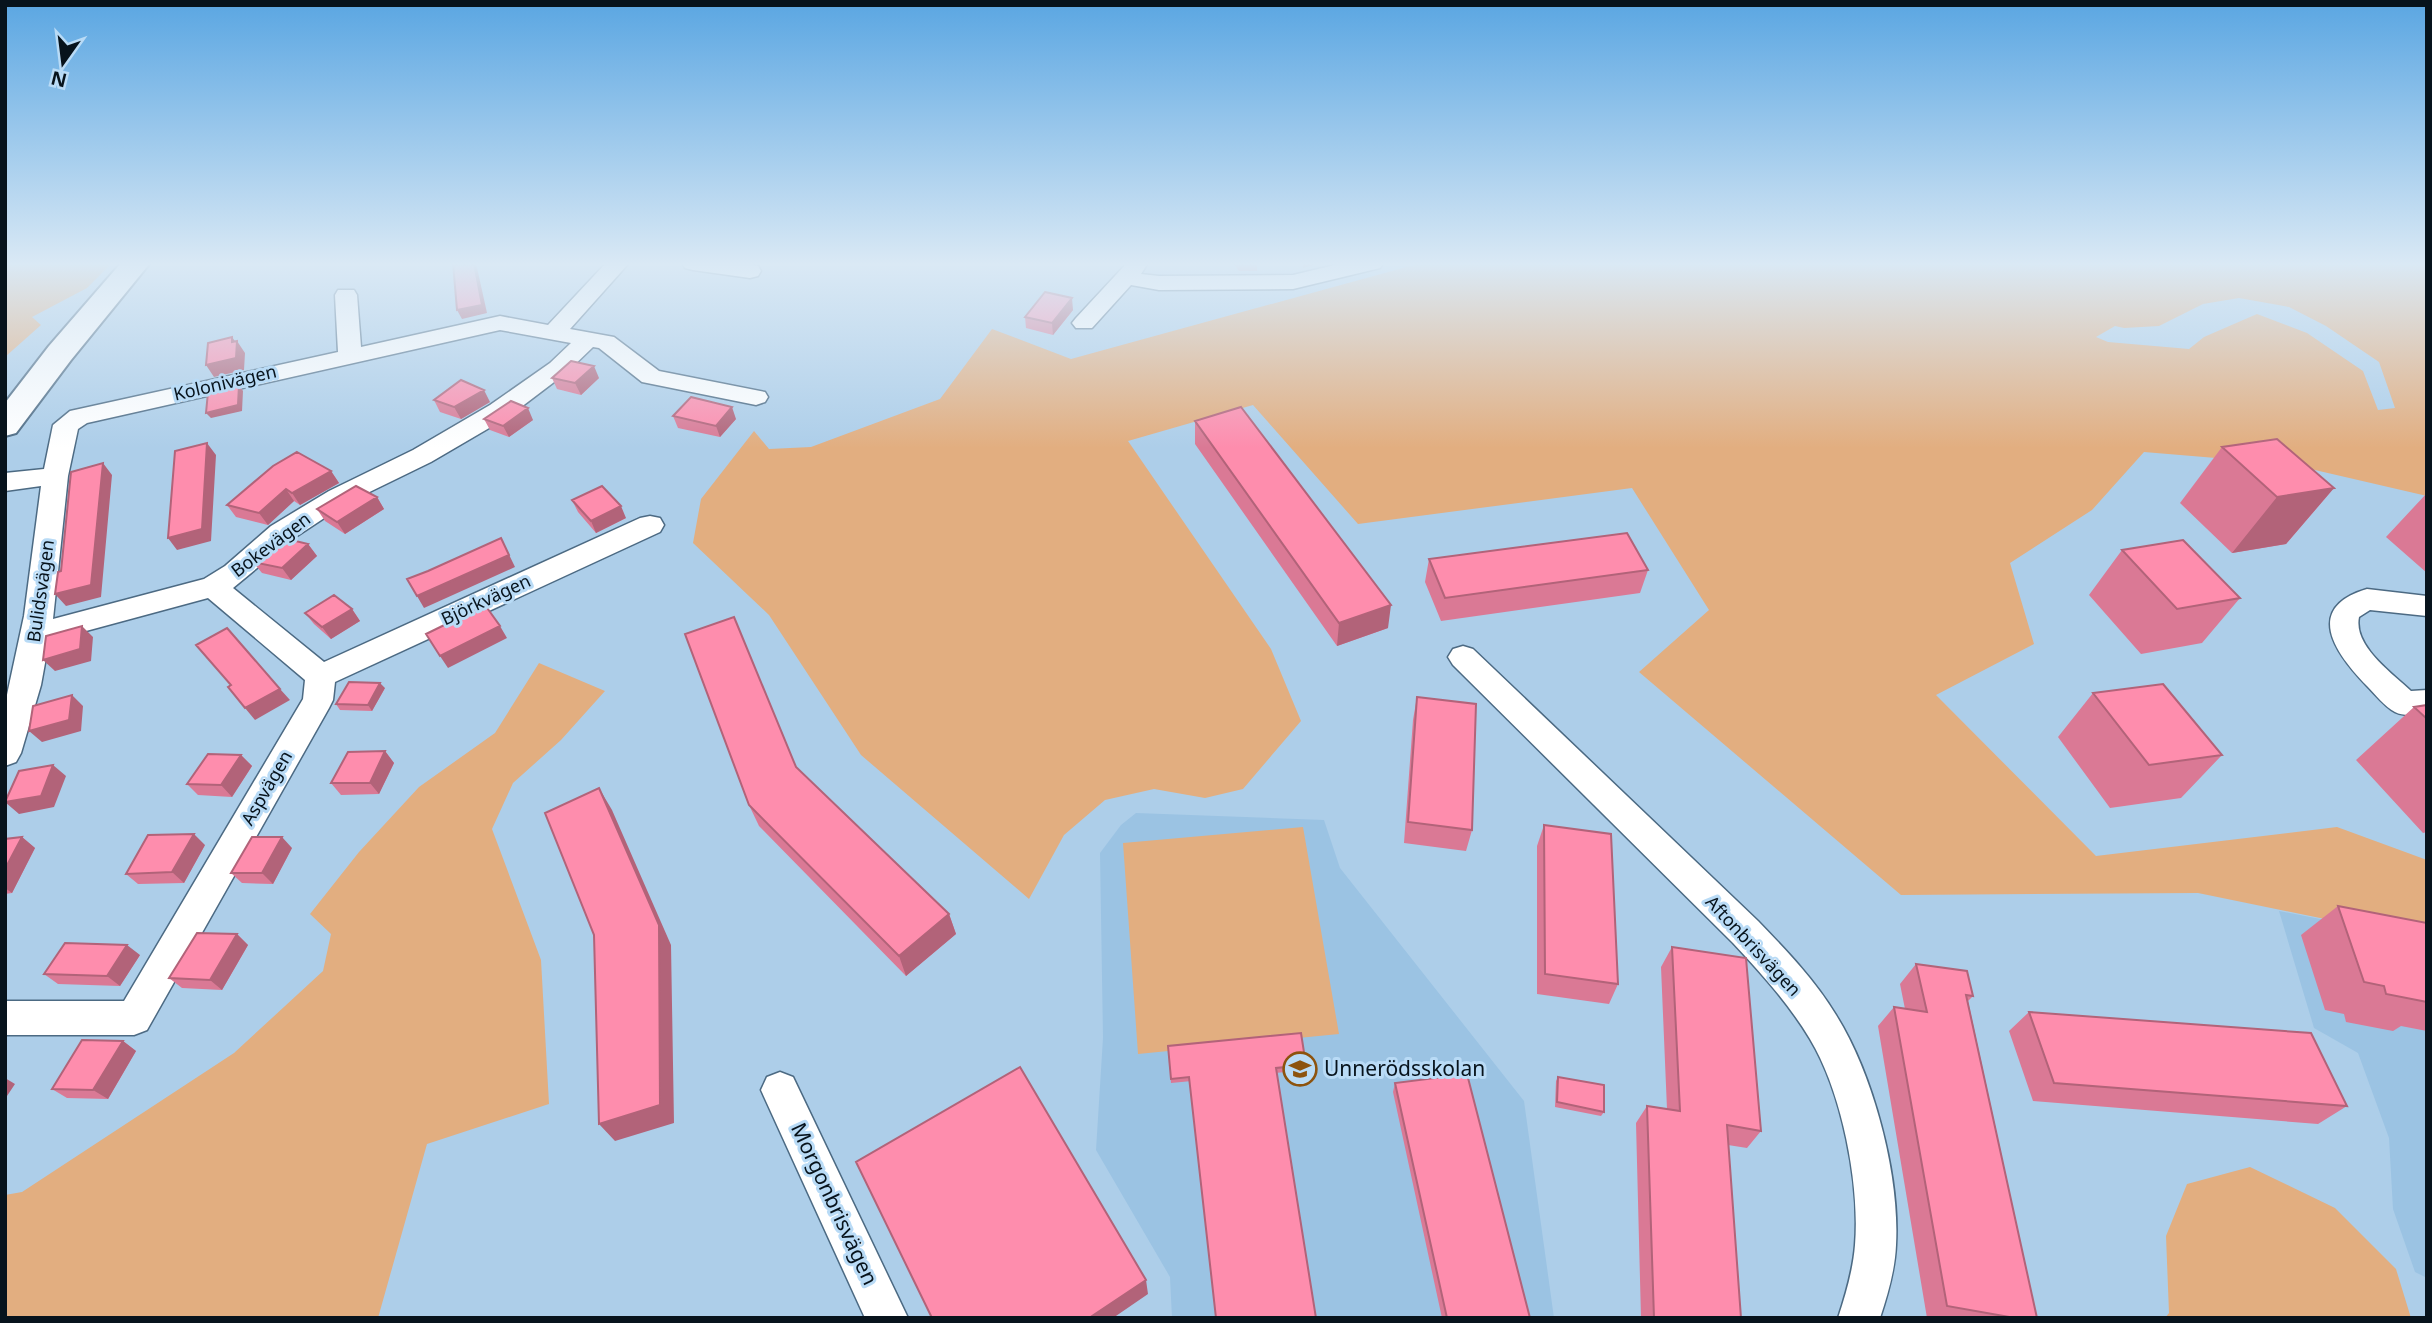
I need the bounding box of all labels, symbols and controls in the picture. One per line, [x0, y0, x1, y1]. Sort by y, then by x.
north arrow [28, 28, 98, 98]
text: N [48, 65, 70, 94]
street label: Kolonivägen [171, 359, 279, 406]
street label: Bokevägen [226, 506, 315, 582]
street label: Bulidsvägen [21, 538, 59, 644]
street label: Björkvägen [437, 568, 534, 630]
street label: Aspvägen [235, 746, 297, 829]
street label: Aftonbrisvägen [1701, 890, 1807, 1001]
school or university icon: Unnerödsskolan [1281, 1050, 1319, 1088]
place label: Unnerödsskolan [1324, 1054, 1485, 1082]
street label: Morgonbrisvägen [785, 1118, 885, 1289]

